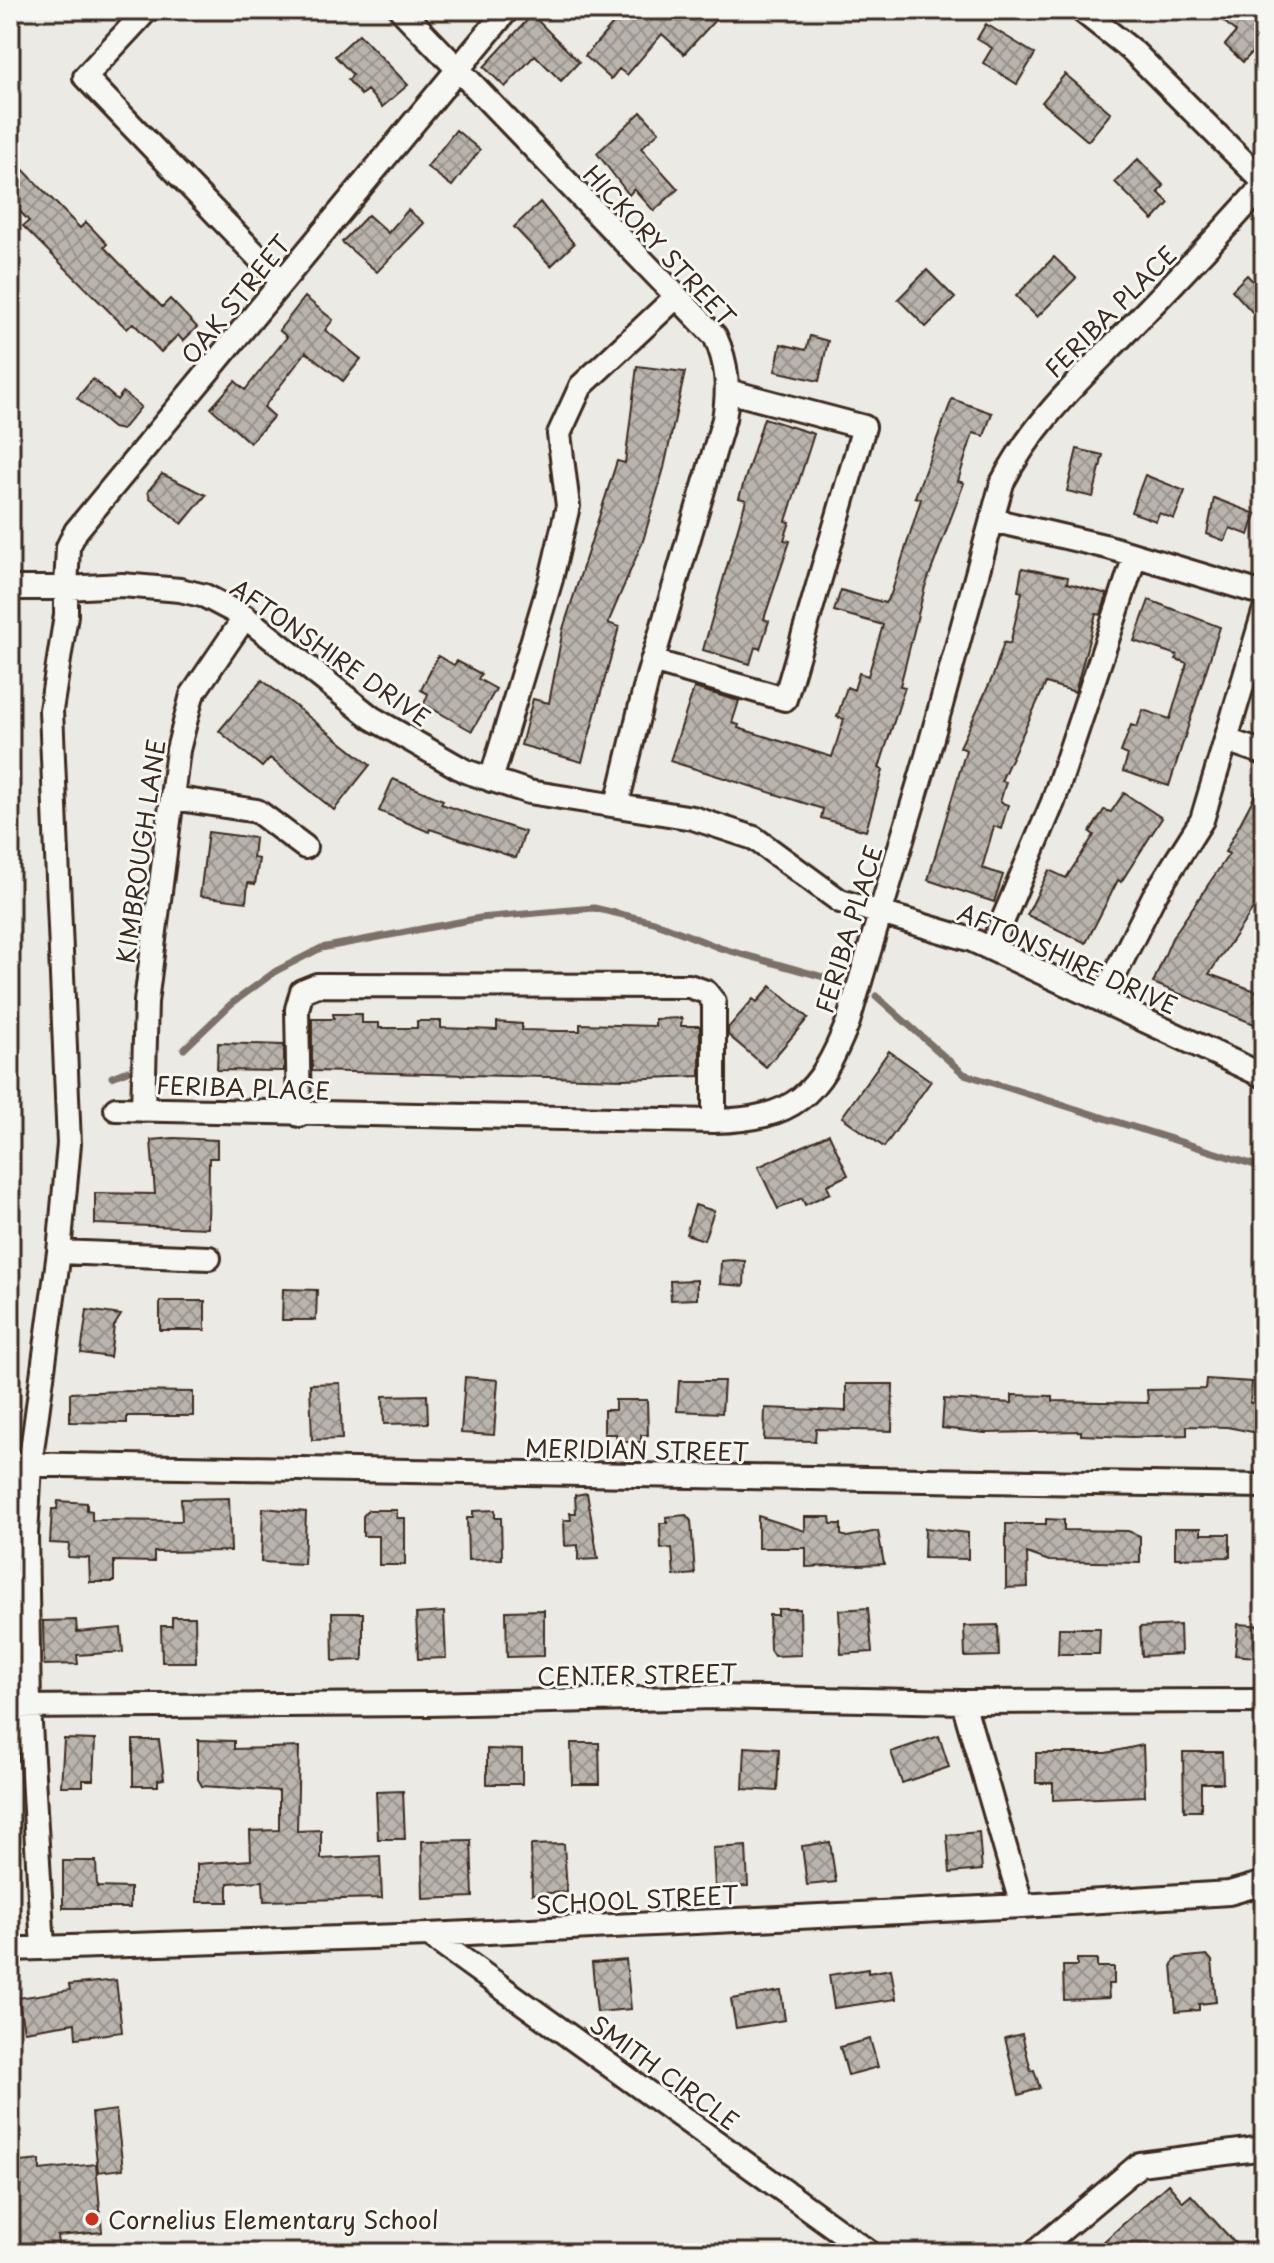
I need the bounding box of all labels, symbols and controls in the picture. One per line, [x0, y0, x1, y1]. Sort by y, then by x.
street label: HICKORY STREET [576, 156, 745, 334]
street label: OAK STREET [172, 226, 299, 371]
street label: FERIBA PLACE [1036, 237, 1184, 385]
street label: AFTONSHIRE DRIVE [224, 569, 438, 735]
street label: KIMBROUGH LANE [106, 736, 174, 966]
street label: FERIBA PLACE [805, 841, 891, 1017]
street label: AFTONSHIRE DRIVE [953, 893, 1183, 1023]
street label: FERIBA PLACE [155, 1066, 331, 1108]
street label: MERIDIAN STREET [525, 1429, 750, 1469]
street label: CENTER STREET [537, 1654, 738, 1694]
street label: SCHOOL STREET [535, 1876, 740, 1922]
street label: SMITH CIRCLE [583, 2006, 747, 2138]
place label: Cornelius Elementary School [108, 2201, 439, 2237]
marker: Cornelius Elementary School [83, 2210, 101, 2228]

